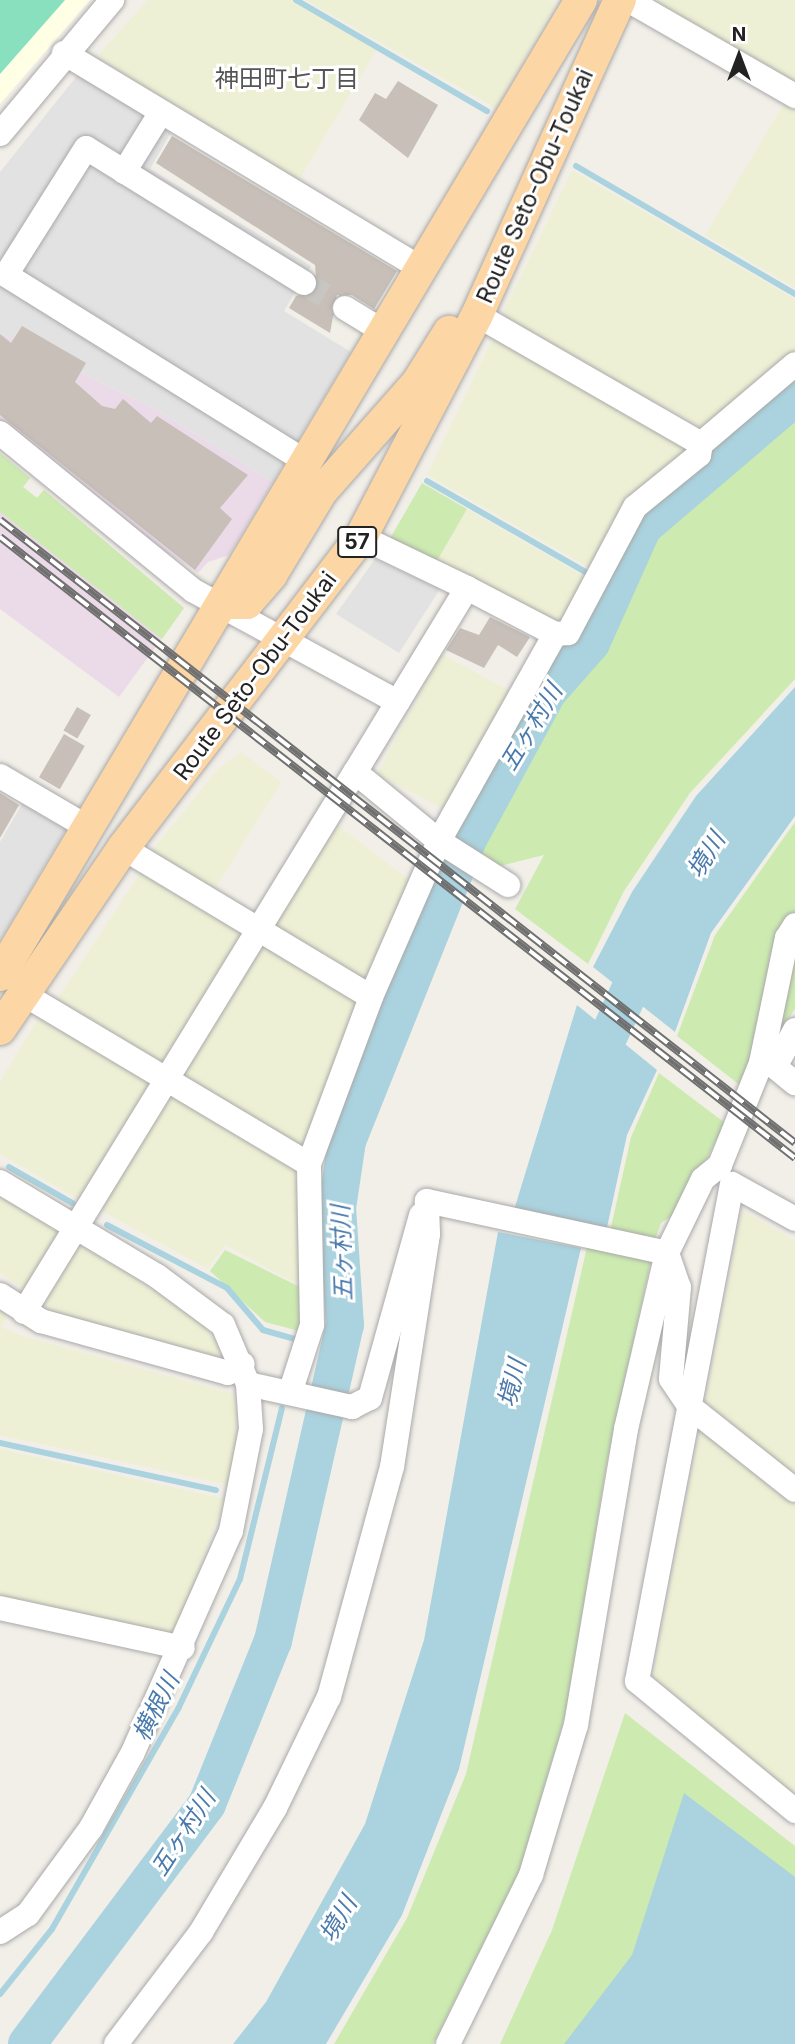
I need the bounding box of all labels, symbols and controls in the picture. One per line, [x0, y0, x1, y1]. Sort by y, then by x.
north arrow [704, 21, 774, 91]
text: N [732, 23, 746, 46]
district label: 神田町七丁目 [215, 65, 359, 93]
street label: Route Seto-Obu-Toukai [471, 65, 599, 307]
road number: 57 [336, 524, 378, 560]
street label: Route Seto-Obu-Toukai [168, 566, 342, 786]
water label: 五ヶ村川 [494, 678, 568, 776]
water label: 境川 [681, 827, 731, 883]
water label: 五ヶ村川 [326, 1205, 358, 1301]
water label: 境川 [492, 1356, 532, 1410]
water label: 横根川 [127, 1668, 185, 1746]
water label: 五ヶ村川 [145, 1785, 221, 1881]
water label: 境川 [313, 1891, 363, 1947]

